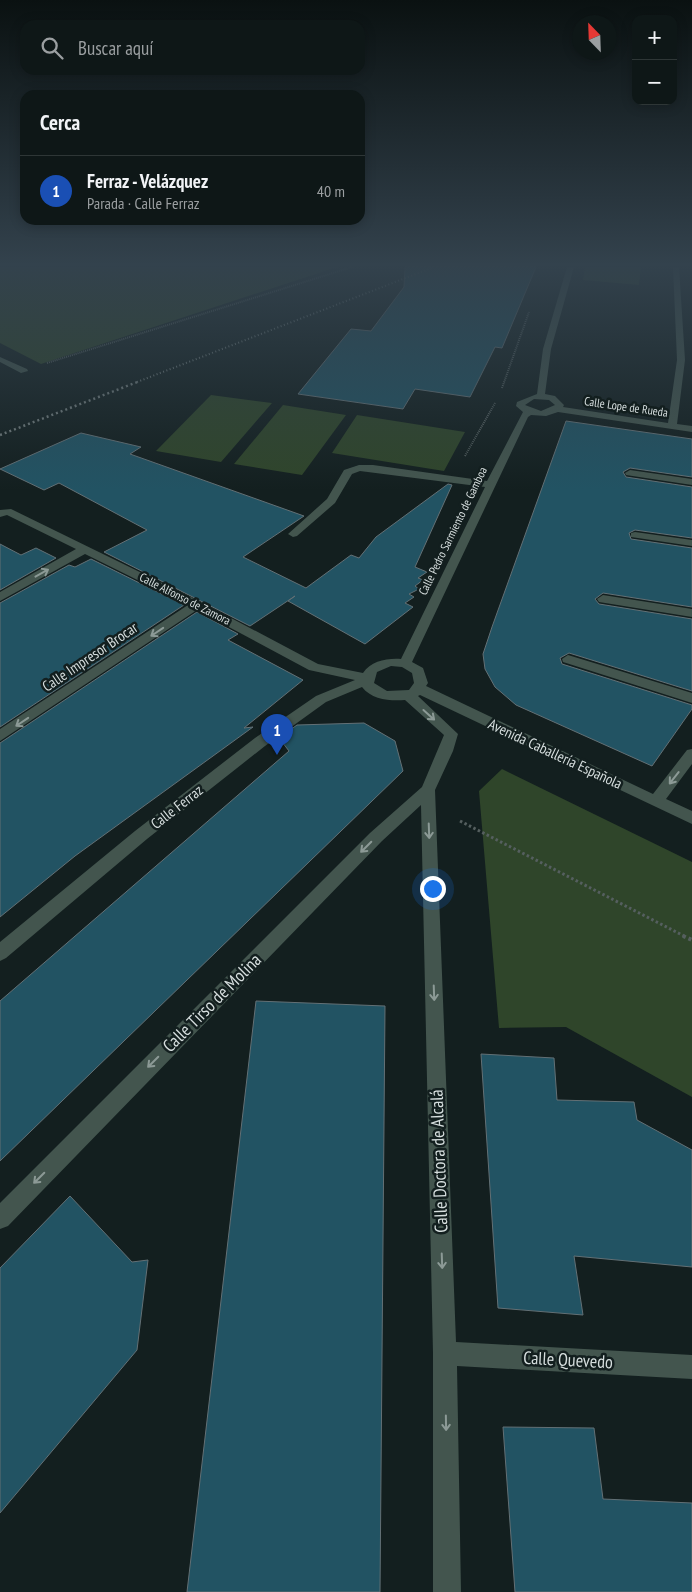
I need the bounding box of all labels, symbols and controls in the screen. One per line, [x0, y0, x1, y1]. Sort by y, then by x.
north arrow [572, 15, 617, 60]
map controls [632, 15, 677, 105]
button: + [632, 15, 677, 60]
search box [20, 20, 365, 75]
icon: search [38, 34, 66, 62]
text: Buscar aquí [78, 36, 153, 60]
button: − [632, 60, 677, 105]
text: Cerca [40, 109, 80, 136]
text: Ferraz - Velázquez [87, 169, 208, 193]
text: 1 [52, 181, 60, 201]
text: 40 m [317, 181, 345, 201]
text: Parada · Calle Ferraz [87, 193, 200, 213]
street label: Calle Lope de Rueda [583, 393, 669, 420]
street label: Calle Pedro Sarmiento de Gamboa [415, 464, 490, 597]
one-way arrow [35, 567, 49, 577]
street label: Calle Alfonso de Zamora [137, 569, 233, 628]
street label: Calle Impresor Brocar [38, 617, 142, 696]
one-way arrow [150, 626, 164, 637]
one-way arrow [423, 709, 436, 721]
pin: 1 [261, 714, 293, 755]
street label: Avenida Caballería Española [485, 714, 625, 793]
one-way arrow [15, 717, 29, 727]
one-way arrow [668, 771, 679, 784]
street label: Calle Ferraz [147, 780, 207, 833]
one-way arrow [424, 822, 433, 838]
one-way arrow [360, 841, 372, 853]
your location [420, 876, 446, 902]
street label: Calle Tirso de Molina [157, 948, 266, 1057]
one-way arrow [429, 985, 438, 1001]
one-way arrow [147, 1056, 160, 1068]
street label: Calle Doctora de Alcalá [425, 1089, 452, 1233]
one-way arrow [33, 1172, 45, 1184]
one-way arrow [437, 1252, 447, 1268]
street label: Calle Quevedo [523, 1346, 614, 1373]
one-way arrow [441, 1414, 451, 1431]

